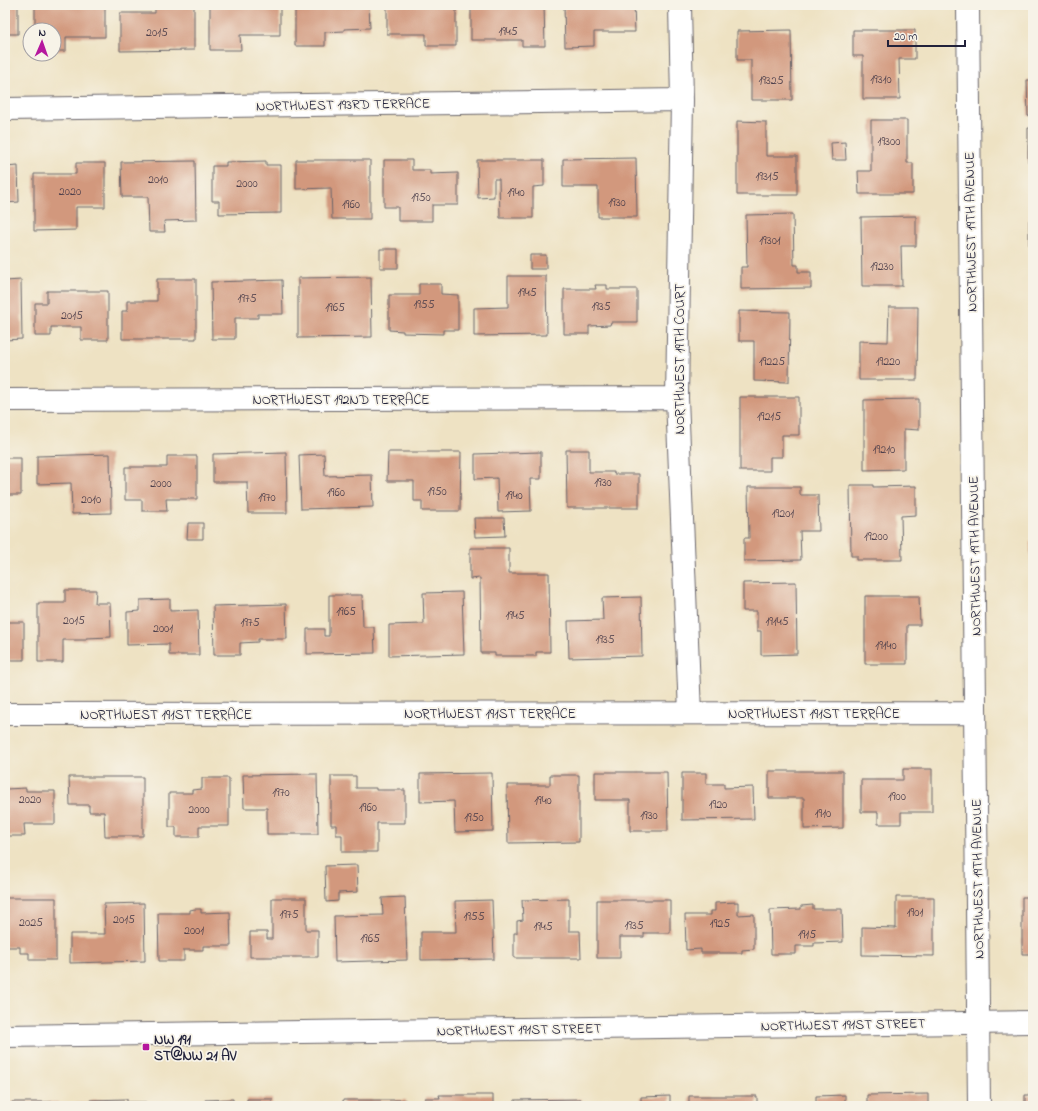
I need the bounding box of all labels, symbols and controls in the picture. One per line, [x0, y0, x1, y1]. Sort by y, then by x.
north arrow [22, 22, 62, 62]
scale bar [888, 22, 965, 48]
house number: 1945 [498, 23, 518, 41]
house number: 2015 [146, 24, 168, 42]
text: N [38, 25, 46, 41]
text: 20 m [894, 28, 917, 46]
house number: 19310 [870, 71, 892, 89]
house number: 19325 [758, 72, 784, 90]
street label: NORTHWEST 193RD TERRACE [256, 93, 430, 118]
house number: 19300 [878, 133, 900, 151]
street label: NORTHWEST 19TH AVENUE [960, 152, 983, 312]
house number: 19315 [755, 168, 779, 186]
house number: 2010 [148, 171, 168, 189]
house number: 2000 [236, 175, 258, 193]
house number: 2020 [59, 183, 81, 201]
house number: 1940 [507, 184, 525, 202]
house number: 1950 [411, 189, 431, 207]
house number: 1930 [608, 194, 626, 212]
house number: 1960 [342, 196, 360, 214]
house number: 19301 [759, 232, 781, 250]
house number: 19230 [870, 258, 894, 276]
house number: 1945 [517, 284, 537, 302]
street label: NORTHWEST 19TH COURT [670, 284, 691, 434]
house number: 1975 [237, 290, 257, 308]
house number: 1955 [413, 296, 435, 314]
house number: 1935 [591, 298, 611, 316]
house number: 1965 [325, 299, 345, 317]
house number: 2015 [61, 307, 83, 325]
house number: 19225 [759, 353, 785, 371]
house number: 19220 [876, 353, 900, 371]
street label: NORTHWEST 192ND TERRACE [252, 390, 430, 411]
house number: 19215 [757, 408, 781, 426]
house number: 19210 [873, 441, 895, 459]
house number: 1930 [594, 474, 612, 492]
house number: 2000 [150, 475, 172, 493]
street label: NORTHWEST 19TH AVENUE [964, 476, 987, 636]
house number: 1950 [427, 483, 447, 501]
house number: 1960 [327, 484, 345, 502]
house number: 1940 [505, 487, 523, 505]
house number: 1970 [258, 489, 276, 507]
house number: 2010 [81, 491, 101, 509]
house number: 19201 [772, 505, 794, 523]
house number: 19200 [864, 528, 888, 546]
house number: 1965 [336, 603, 356, 621]
house number: 1945 [505, 607, 525, 625]
house number: 2015 [63, 612, 85, 630]
house number: 19145 [765, 613, 789, 631]
house number: 1975 [240, 614, 260, 632]
house number: 2001 [153, 620, 173, 638]
house number: 1935 [595, 631, 615, 649]
house number: 19140 [875, 637, 897, 655]
street label: NORTHWEST 191ST TERRACE [404, 704, 576, 725]
street label: NORTHWEST 191ST TERRACE [728, 704, 900, 725]
street label: NORTHWEST 191ST TERRACE [80, 705, 252, 726]
house number: 1970 [272, 784, 290, 802]
house number: 1900 [888, 788, 906, 806]
house number: 2020 [19, 791, 41, 809]
house number: 1940 [534, 792, 552, 810]
house number: 1920 [709, 796, 727, 814]
house number: 1960 [359, 799, 377, 817]
street label: NORTHWEST 19TH AVENUE [967, 799, 990, 959]
house number: 2000 [188, 801, 210, 819]
house number: 1910 [815, 805, 831, 823]
house number: 1930 [640, 807, 658, 825]
house number: 1950 [464, 809, 484, 827]
house number: 1901 [907, 904, 923, 922]
house number: 1975 [279, 906, 299, 924]
house number: 1955 [463, 908, 485, 926]
house number: 2015 [113, 911, 135, 929]
house number: 2025 [19, 914, 43, 932]
house number: 1925 [710, 915, 730, 933]
house number: 1935 [624, 917, 644, 935]
house number: 1945 [533, 918, 553, 936]
house number: 2001 [184, 922, 204, 940]
house number: 1915 [798, 926, 816, 944]
house number: 1965 [360, 930, 380, 948]
street label: NORTHWEST 191ST STREET [760, 1014, 926, 1037]
street label: NORTHWEST 191ST STREET [436, 1019, 602, 1042]
place label: NW 191 ST@NW 21 AV [154, 1030, 237, 1067]
marker: NW 191 ST@NW 21 AV [141, 1042, 151, 1052]

